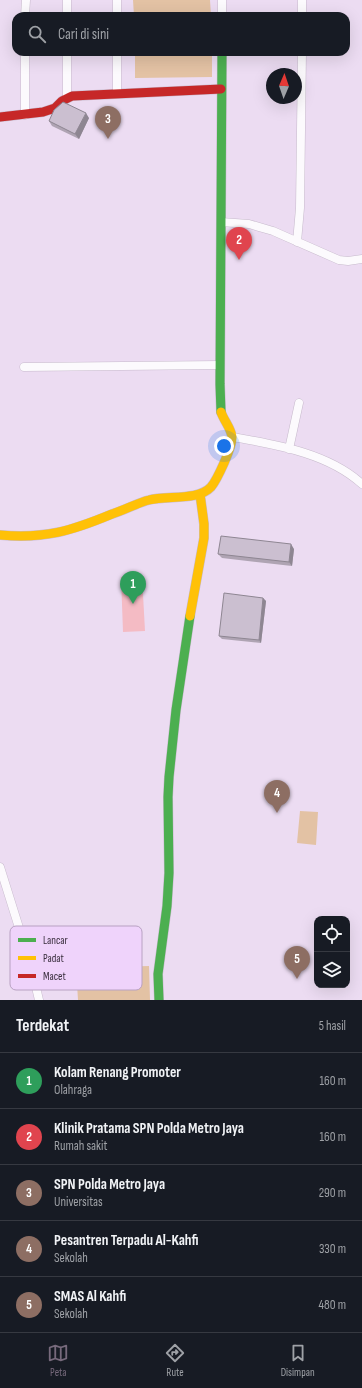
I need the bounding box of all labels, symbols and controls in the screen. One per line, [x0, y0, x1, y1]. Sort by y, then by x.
search box [12, 12, 350, 56]
icon: search [26, 23, 48, 45]
text: Cari di sini [58, 25, 109, 44]
north arrow [266, 68, 302, 104]
pin: 3 [95, 106, 121, 139]
pin: 2 [226, 227, 252, 260]
your location [214, 436, 234, 456]
pin: 1 [120, 571, 146, 604]
pin: 4 [264, 780, 290, 813]
map controls [314, 916, 350, 988]
button: locate [314, 916, 350, 952]
legend [10, 926, 142, 990]
text: Lancar [43, 934, 68, 947]
pin: 5 [284, 946, 310, 979]
text: Padat [43, 952, 65, 965]
button: layers [314, 952, 350, 988]
text: Macet [43, 970, 67, 983]
text: Terdekat [16, 1016, 69, 1036]
text: 5 hasil [319, 1018, 346, 1034]
text: Kolam Renang Promoter [54, 1063, 181, 1082]
text: 1 [26, 1073, 32, 1089]
text: 160 m [320, 1073, 346, 1089]
text: Olahraga [54, 1082, 92, 1098]
text: Klinik Pratama SPN Polda Metro Jaya [54, 1119, 244, 1138]
text: 2 [26, 1129, 32, 1145]
text: 160 m [320, 1129, 346, 1145]
text: Rumah sakit [54, 1138, 107, 1154]
text: SPN Polda Metro Jaya [54, 1175, 165, 1194]
text: 3 [26, 1185, 32, 1201]
text: 290 m [319, 1185, 346, 1201]
text: Universitas [54, 1194, 103, 1210]
text: Pesantren Terpadu Al-Kahfi [54, 1231, 199, 1250]
text: 4 [26, 1241, 32, 1257]
text: 330 m [319, 1241, 346, 1257]
text: Sekolah [54, 1250, 88, 1266]
text: SMAS Al Kahfi [54, 1287, 126, 1306]
text: 5 [26, 1297, 32, 1313]
text: 480 m [319, 1297, 346, 1313]
text: Sekolah [54, 1306, 88, 1322]
tab: Peta [47, 1342, 69, 1379]
tab: Rute [164, 1342, 186, 1379]
tab: Disimpan [281, 1342, 315, 1379]

